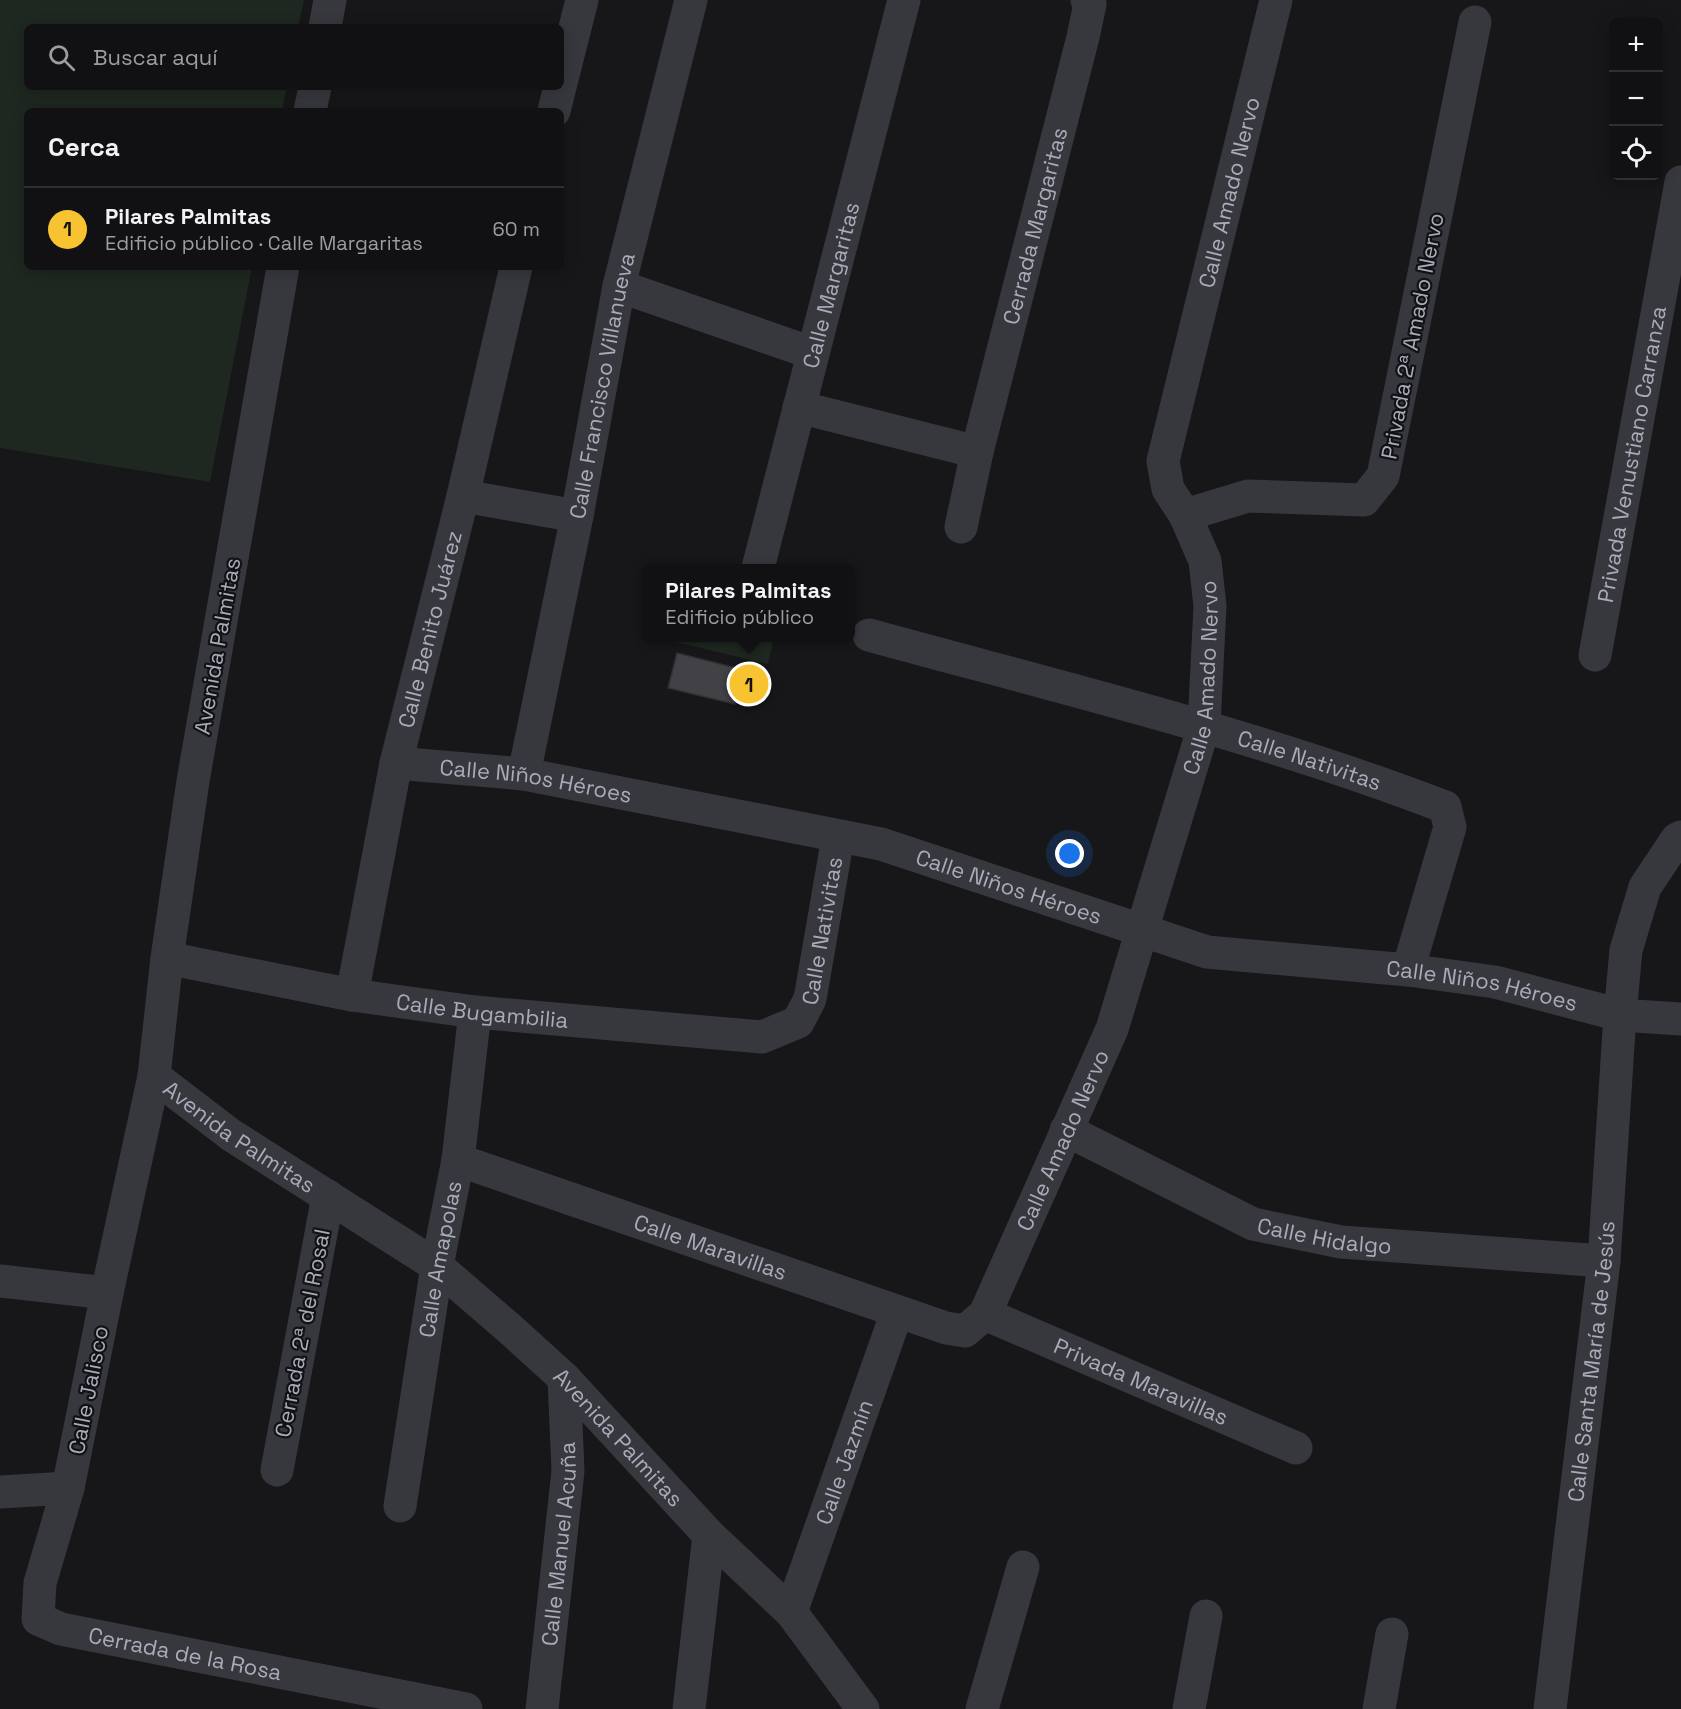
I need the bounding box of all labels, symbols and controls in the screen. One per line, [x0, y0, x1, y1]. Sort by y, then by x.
map controls [1609, 18, 1663, 180]
button: + [1609, 18, 1663, 72]
search box [24, 24, 564, 90]
icon: search [45, 41, 78, 74]
text: Buscar aquí [93, 43, 218, 71]
button: − [1609, 72, 1663, 126]
street label: Calle Amado Nervo [1192, 94, 1266, 291]
street label: Cerrada Margaritas [996, 124, 1073, 328]
button: locate [1609, 126, 1663, 180]
text: Cerca [48, 130, 120, 164]
street label: Calle Margaritas [796, 199, 865, 371]
text: Pilares Palmitas [105, 202, 271, 230]
street label: Privada 2ª Amado Nervo [1374, 210, 1450, 462]
text: 1 [63, 216, 72, 242]
text: 60 m [493, 216, 540, 242]
text: Edificio público · Calle Margaritas [105, 230, 423, 256]
street label: Calle Francisco Villanueva [563, 249, 641, 521]
street label: Privada Venustiano Carranza [1591, 303, 1672, 605]
street label: Calle Benito Juárez [391, 528, 468, 731]
street label: Avenida Palmitas [188, 556, 246, 736]
popup [642, 564, 855, 642]
text: Pilares Palmitas [665, 576, 832, 604]
street label: Calle Amado Nervo [1176, 579, 1224, 778]
text: Edificio público [665, 604, 814, 630]
pin: 1 [730, 662, 768, 706]
street label: Calle Nativitas [1234, 724, 1385, 797]
street label: Calle Niños Héroes [439, 753, 634, 809]
your location [1055, 839, 1084, 868]
street label: Calle Niños Héroes [912, 843, 1105, 930]
street label: Calle Nativitas [795, 855, 848, 1007]
street label: Calle Niños Héroes [1385, 954, 1581, 1017]
street label: Calle Bugambilia [395, 987, 570, 1034]
street label: Calle Amado Nervo [1010, 1045, 1115, 1235]
street label: Avenida Palmitas [158, 1074, 321, 1199]
street label: Calle Amapolas [412, 1178, 468, 1340]
street label: Calle Maravillas [630, 1208, 791, 1286]
street label: Calle Hidalgo [1255, 1211, 1393, 1260]
street label: Calle Santa María de Jesús [1561, 1220, 1621, 1504]
street label: Cerrada 2ª del Rosal [268, 1226, 336, 1440]
street label: Calle Jalisco [62, 1323, 114, 1457]
street label: Privada Maravillas [1050, 1331, 1233, 1431]
street label: Avenida Palmitas [548, 1362, 690, 1512]
street label: Calle Jazmín [809, 1396, 879, 1528]
street label: Calle Manuel Acuña [535, 1441, 582, 1647]
street label: Cerrada de la Rosa [86, 1621, 285, 1686]

